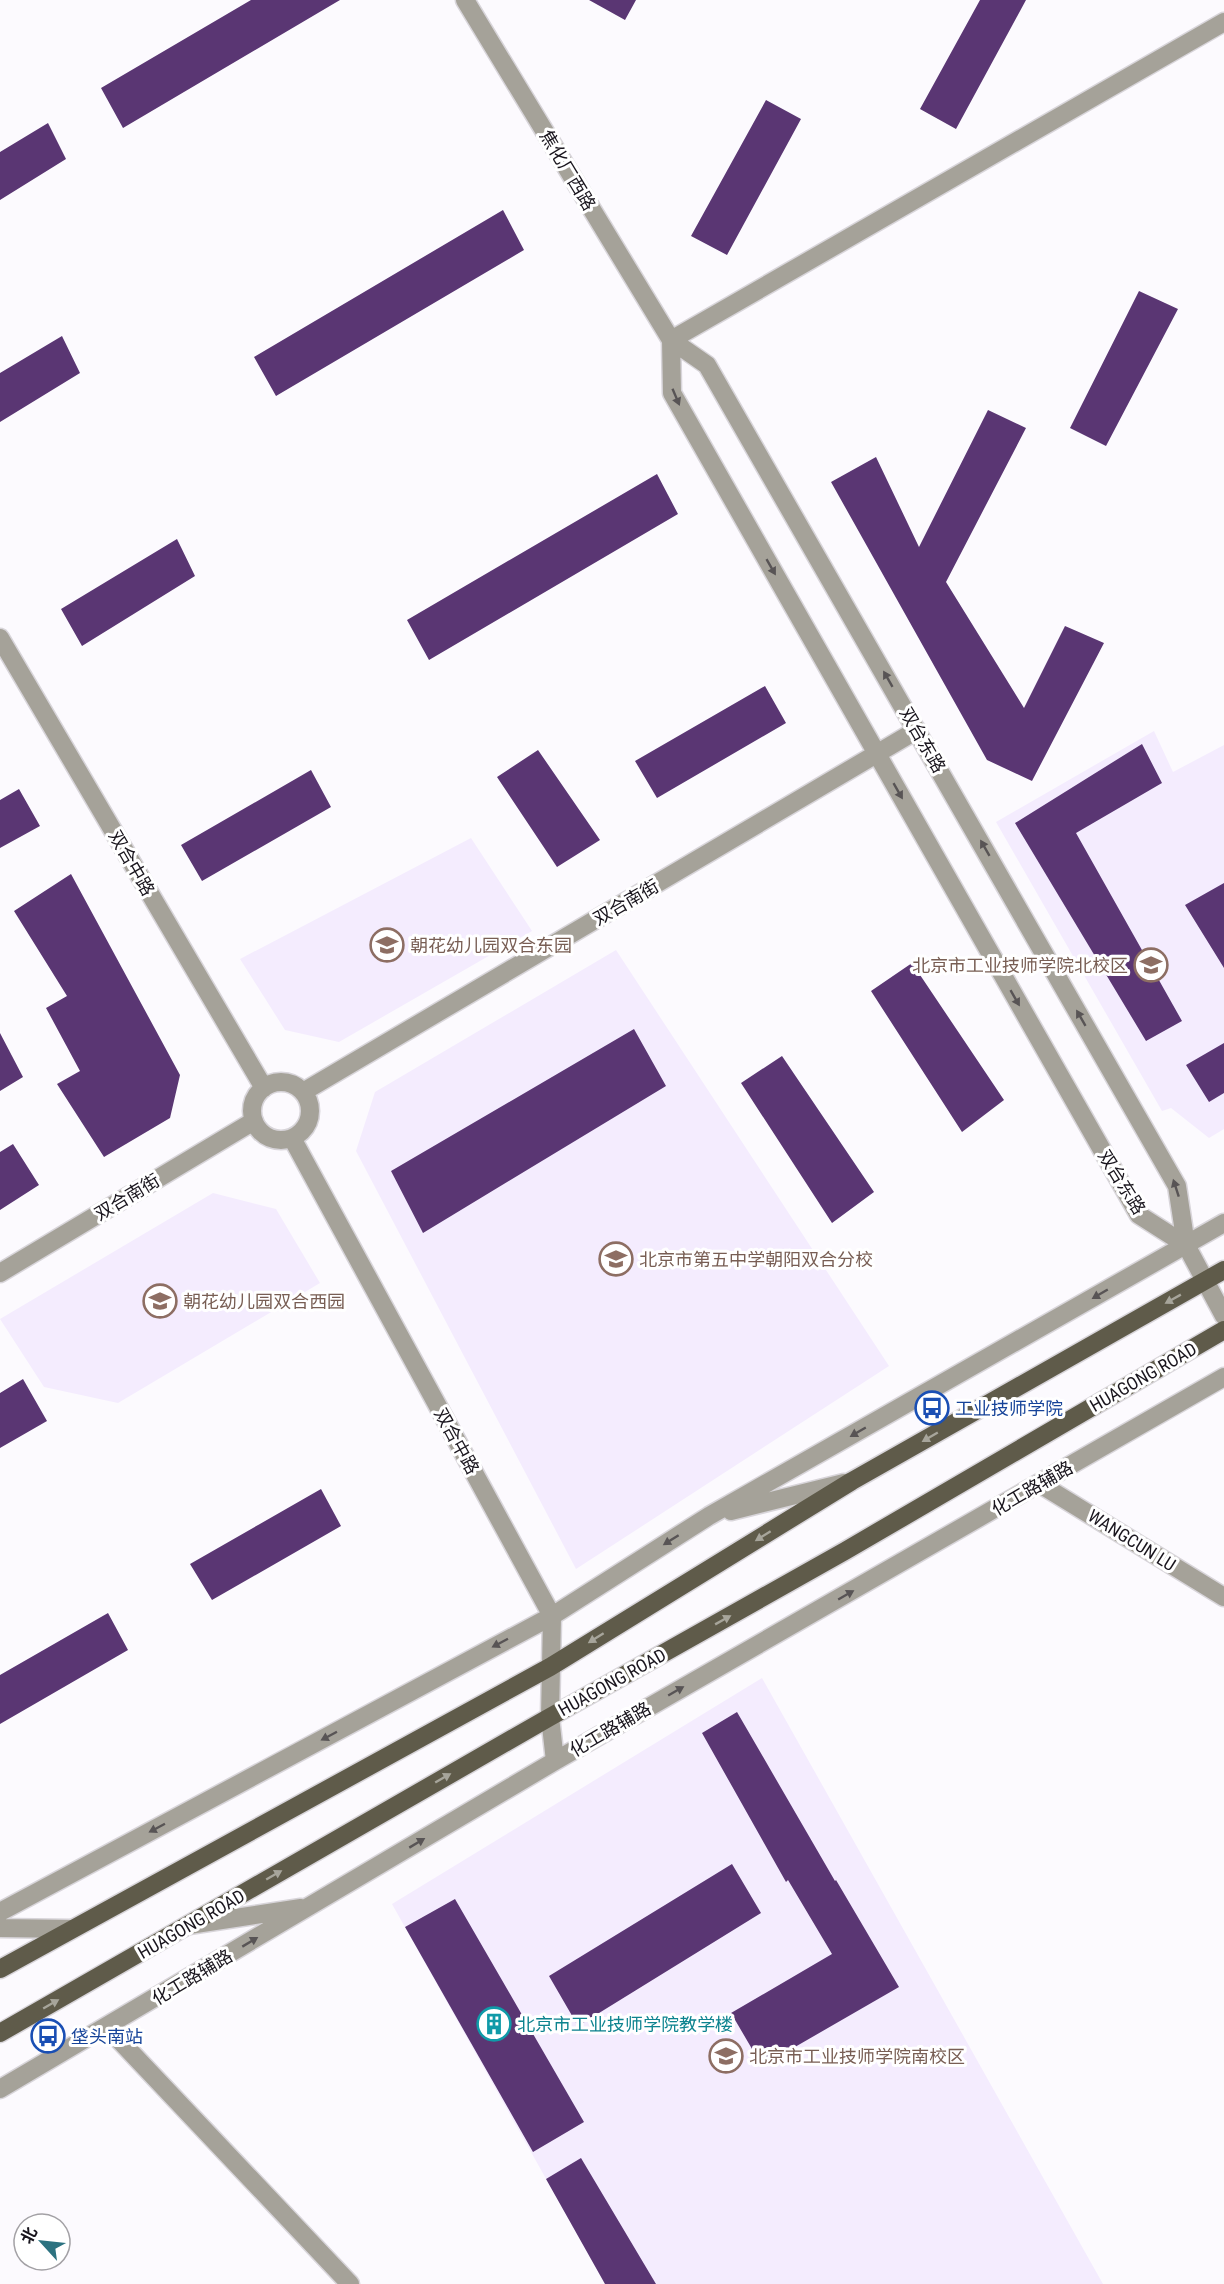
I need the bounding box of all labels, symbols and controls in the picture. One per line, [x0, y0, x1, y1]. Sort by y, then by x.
street label: 焦化厂西路 [536, 126, 600, 214]
one-way arrow [671, 389, 681, 407]
one-way arrow [766, 559, 776, 576]
one-way arrow [883, 670, 893, 687]
street label: 双台东路 [896, 704, 950, 776]
one-way arrow [893, 783, 903, 800]
street label: 双合中路 [105, 827, 159, 899]
one-way arrow [980, 839, 990, 856]
street label: 双合南街 [590, 875, 662, 929]
school or university icon: 朝花幼儿园双合东园 [369, 927, 405, 963]
place label: 朝花幼儿园双合东园 [410, 935, 572, 956]
school or university icon: 北京市工业技师学院北校区 [1133, 947, 1169, 983]
place label: 北京市工业技师学院北校区 [912, 955, 1128, 976]
one-way arrow [1010, 989, 1020, 1006]
one-way arrow [1076, 1009, 1086, 1026]
street label: 双台东路 [1094, 1146, 1150, 1218]
street label: 双合南街 [91, 1169, 163, 1225]
one-way arrow [1170, 1179, 1180, 1197]
school or university icon: 北京市第五中学朝阳双合分校 [598, 1241, 634, 1277]
place label: 北京市第五中学朝阳双合分校 [639, 1249, 873, 1270]
school or university icon: 朝花幼儿园双合西园 [142, 1283, 178, 1319]
one-way arrow [1091, 1289, 1108, 1299]
place label: 朝花幼儿园双合西园 [183, 1291, 345, 1312]
one-way arrow [1165, 1294, 1181, 1305]
street label: HUAGONG ROAD [1086, 1338, 1200, 1416]
bus stop icon: 工业技师学院 [914, 1390, 950, 1426]
place label: 工业技师学院 [955, 1398, 1063, 1419]
street label: 双合中路 [430, 1404, 484, 1478]
one-way arrow [849, 1427, 866, 1437]
one-way arrow [922, 1431, 938, 1442]
street label: 化工路辅路 [988, 1456, 1076, 1520]
street label: WANGCUN LU [1084, 1505, 1180, 1575]
one-way arrow [755, 1531, 771, 1542]
one-way arrow [663, 1535, 679, 1546]
one-way arrow [838, 1589, 854, 1600]
one-way arrow [714, 1615, 731, 1625]
one-way arrow [588, 1633, 604, 1644]
one-way arrow [492, 1638, 509, 1648]
street label: HUAGONG ROAD [555, 1644, 669, 1720]
one-way arrow [668, 1686, 685, 1696]
street label: 化工路辅路 [566, 1697, 654, 1761]
one-way arrow [320, 1731, 337, 1740]
one-way arrow [435, 1773, 452, 1783]
one-way arrow [148, 1823, 165, 1833]
one-way arrow [409, 1837, 425, 1848]
one-way arrow [266, 1870, 282, 1881]
street label: HUAGONG ROAD [134, 1885, 248, 1963]
one-way arrow [242, 1937, 258, 1948]
street label: 化工路辅路 [148, 1945, 236, 2009]
one-way arrow [43, 1999, 59, 2010]
building icon: 北京市工业技师学院教学楼 [476, 2006, 512, 2042]
place label: 北京市工业技师学院教学楼 [517, 2014, 733, 2035]
bus stop icon: 垡头南站 [30, 2018, 66, 2054]
place label: 垡头南站 [71, 2026, 143, 2047]
school or university icon: 北京市工业技师学院南校区 [708, 2038, 744, 2074]
place label: 北京市工业技师学院南校区 [749, 2046, 965, 2067]
north arrow [12, 2212, 72, 2272]
text: 北 [17, 2224, 41, 2247]

